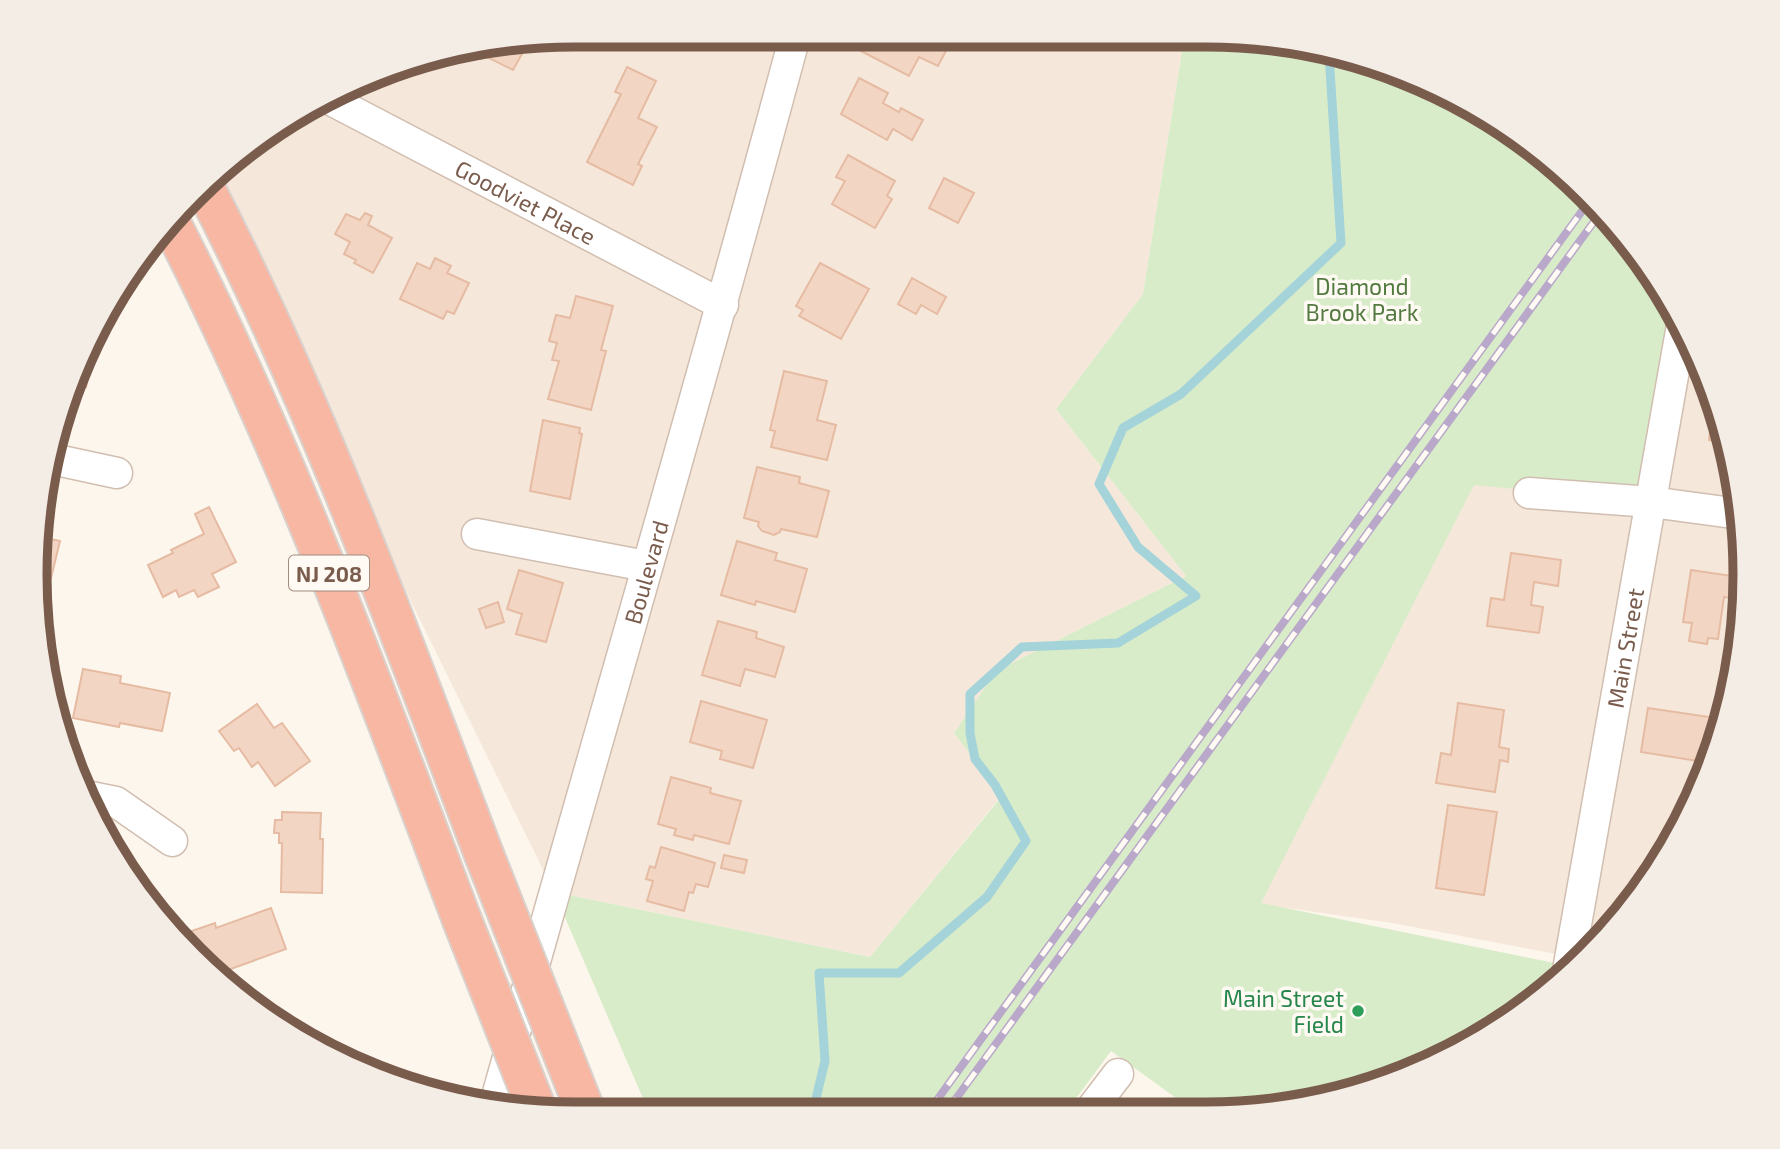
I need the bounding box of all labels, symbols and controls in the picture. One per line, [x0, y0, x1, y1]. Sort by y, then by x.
street label: Goodviet Place [451, 154, 601, 250]
park label: Diamond Brook Park [1306, 272, 1419, 326]
street label: Boulevard [618, 517, 674, 627]
road number: NJ 208 [289, 556, 369, 590]
street label: Main Street [1601, 586, 1649, 710]
place label: Main Street Field [1223, 984, 1344, 1038]
marker: Main Street Field [1350, 1003, 1366, 1019]

